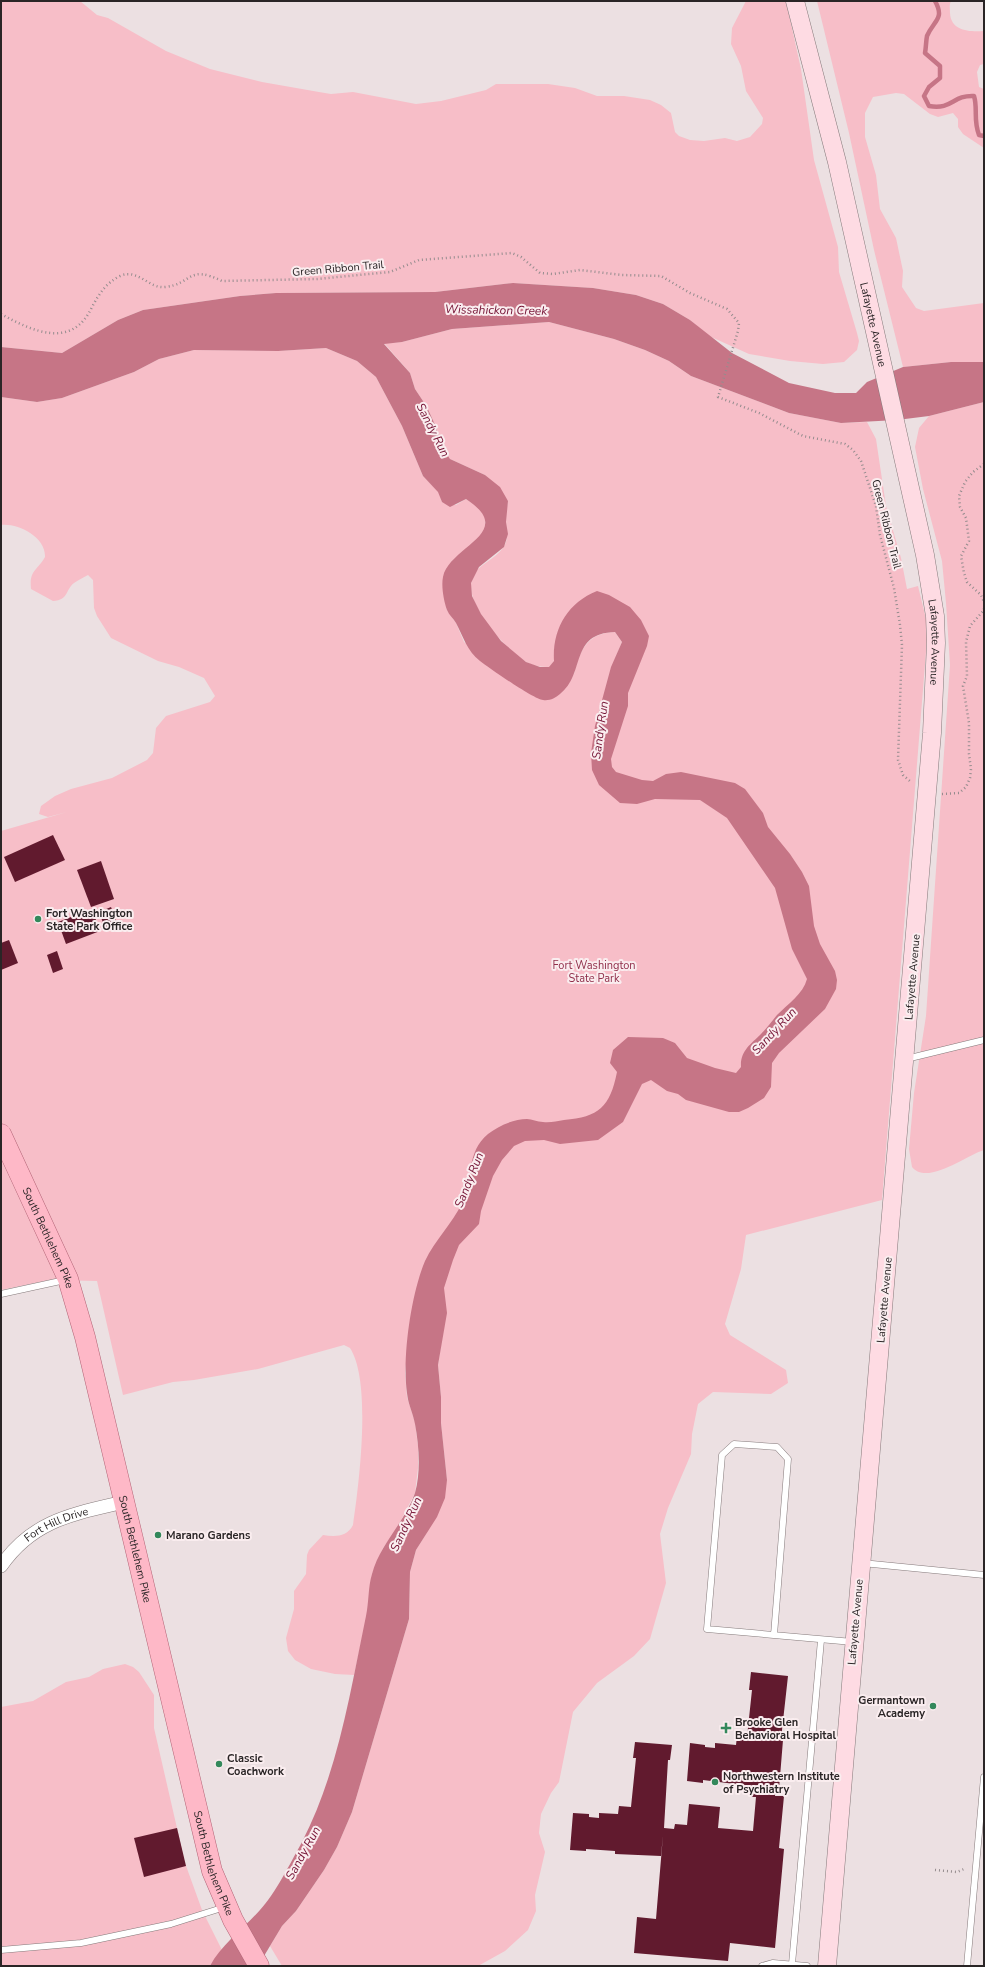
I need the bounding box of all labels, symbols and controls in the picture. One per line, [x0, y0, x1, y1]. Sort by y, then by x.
street label: Green Ribbon Trail [292, 257, 385, 280]
street label: Lafayette Avenue [856, 281, 890, 369]
water label: Wissahickon Creek [445, 301, 548, 319]
water label: Sandy Run [413, 400, 453, 460]
street label: Green Ribbon Trail [868, 478, 905, 571]
street label: Lafayette Avenue [924, 598, 943, 686]
water label: Sandy Run [588, 700, 612, 760]
place label: Fort Washington State Park Office [46, 906, 133, 934]
marker: Fort Washington State Park Office [33, 914, 43, 924]
street label: Lafayette Avenue [901, 933, 924, 1021]
park label: Fort Washington State Park [552, 958, 636, 986]
water label: Sandy Run [748, 1004, 800, 1058]
water label: Sandy Run [451, 1150, 487, 1210]
street label: South Bethlehem Pike [19, 1185, 77, 1290]
street label: Lafayette Avenue [873, 1256, 896, 1344]
street label: South Bethlehem Pike [115, 1494, 155, 1604]
water label: Sandy Run [386, 1494, 426, 1554]
street label: Fort Hill Drive [21, 1504, 90, 1545]
place label: Marano Gardens [166, 1528, 250, 1543]
marker: Marano Gardens [153, 1530, 163, 1540]
street label: Lafayette Avenue [844, 1578, 867, 1666]
place label: Germantown Academy [858, 1693, 925, 1721]
marker: Germantown Academy [928, 1701, 938, 1711]
place label: Brooke Glen Behavioral Hospital [735, 1715, 836, 1743]
marker: Brooke Glen Behavioral Hospital [720, 1722, 732, 1734]
place label: Classic Coachwork [227, 1751, 285, 1779]
marker: Classic Coachwork [214, 1759, 224, 1769]
place label: Northwestern Institute of Psychiatry [723, 1769, 840, 1797]
marker: Northwestern Institute of Psychiatry [710, 1777, 720, 1787]
street label: South Bethlehem Pike [190, 1809, 237, 1918]
water label: Sandy Run [282, 1823, 324, 1882]

